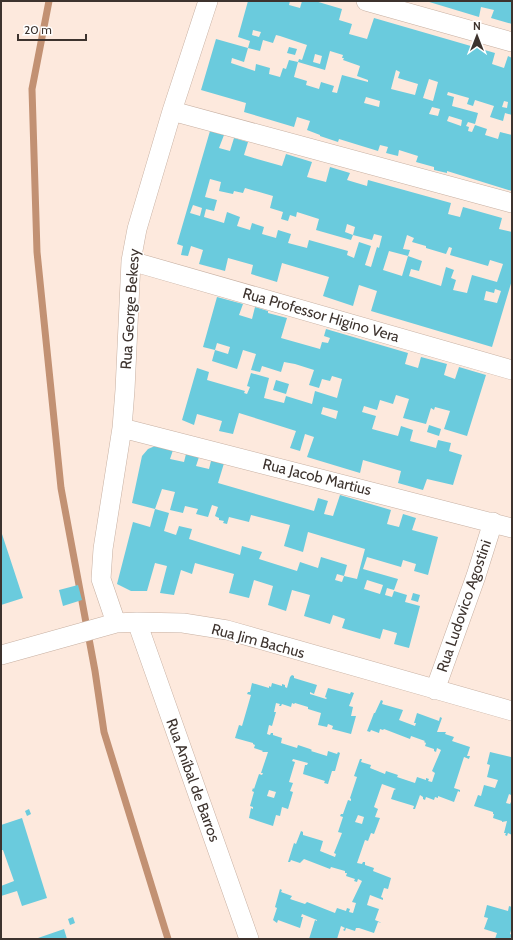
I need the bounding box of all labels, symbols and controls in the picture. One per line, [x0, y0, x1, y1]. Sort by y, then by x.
scale bar [18, 16, 86, 42]
north arrow [457, 16, 497, 56]
text: N [473, 19, 481, 33]
text: 20 m [24, 22, 52, 37]
street label: Rua George Bekesy [117, 248, 143, 370]
street label: Rua Professor Higino Vera [241, 284, 402, 346]
street label: Rua Jacob Martius [261, 455, 373, 499]
street label: Rua Ludovico Agostini [433, 537, 495, 675]
street label: Rua Jim Bachus [209, 620, 307, 662]
street label: Rua Aníbal de Barros [162, 716, 224, 844]

